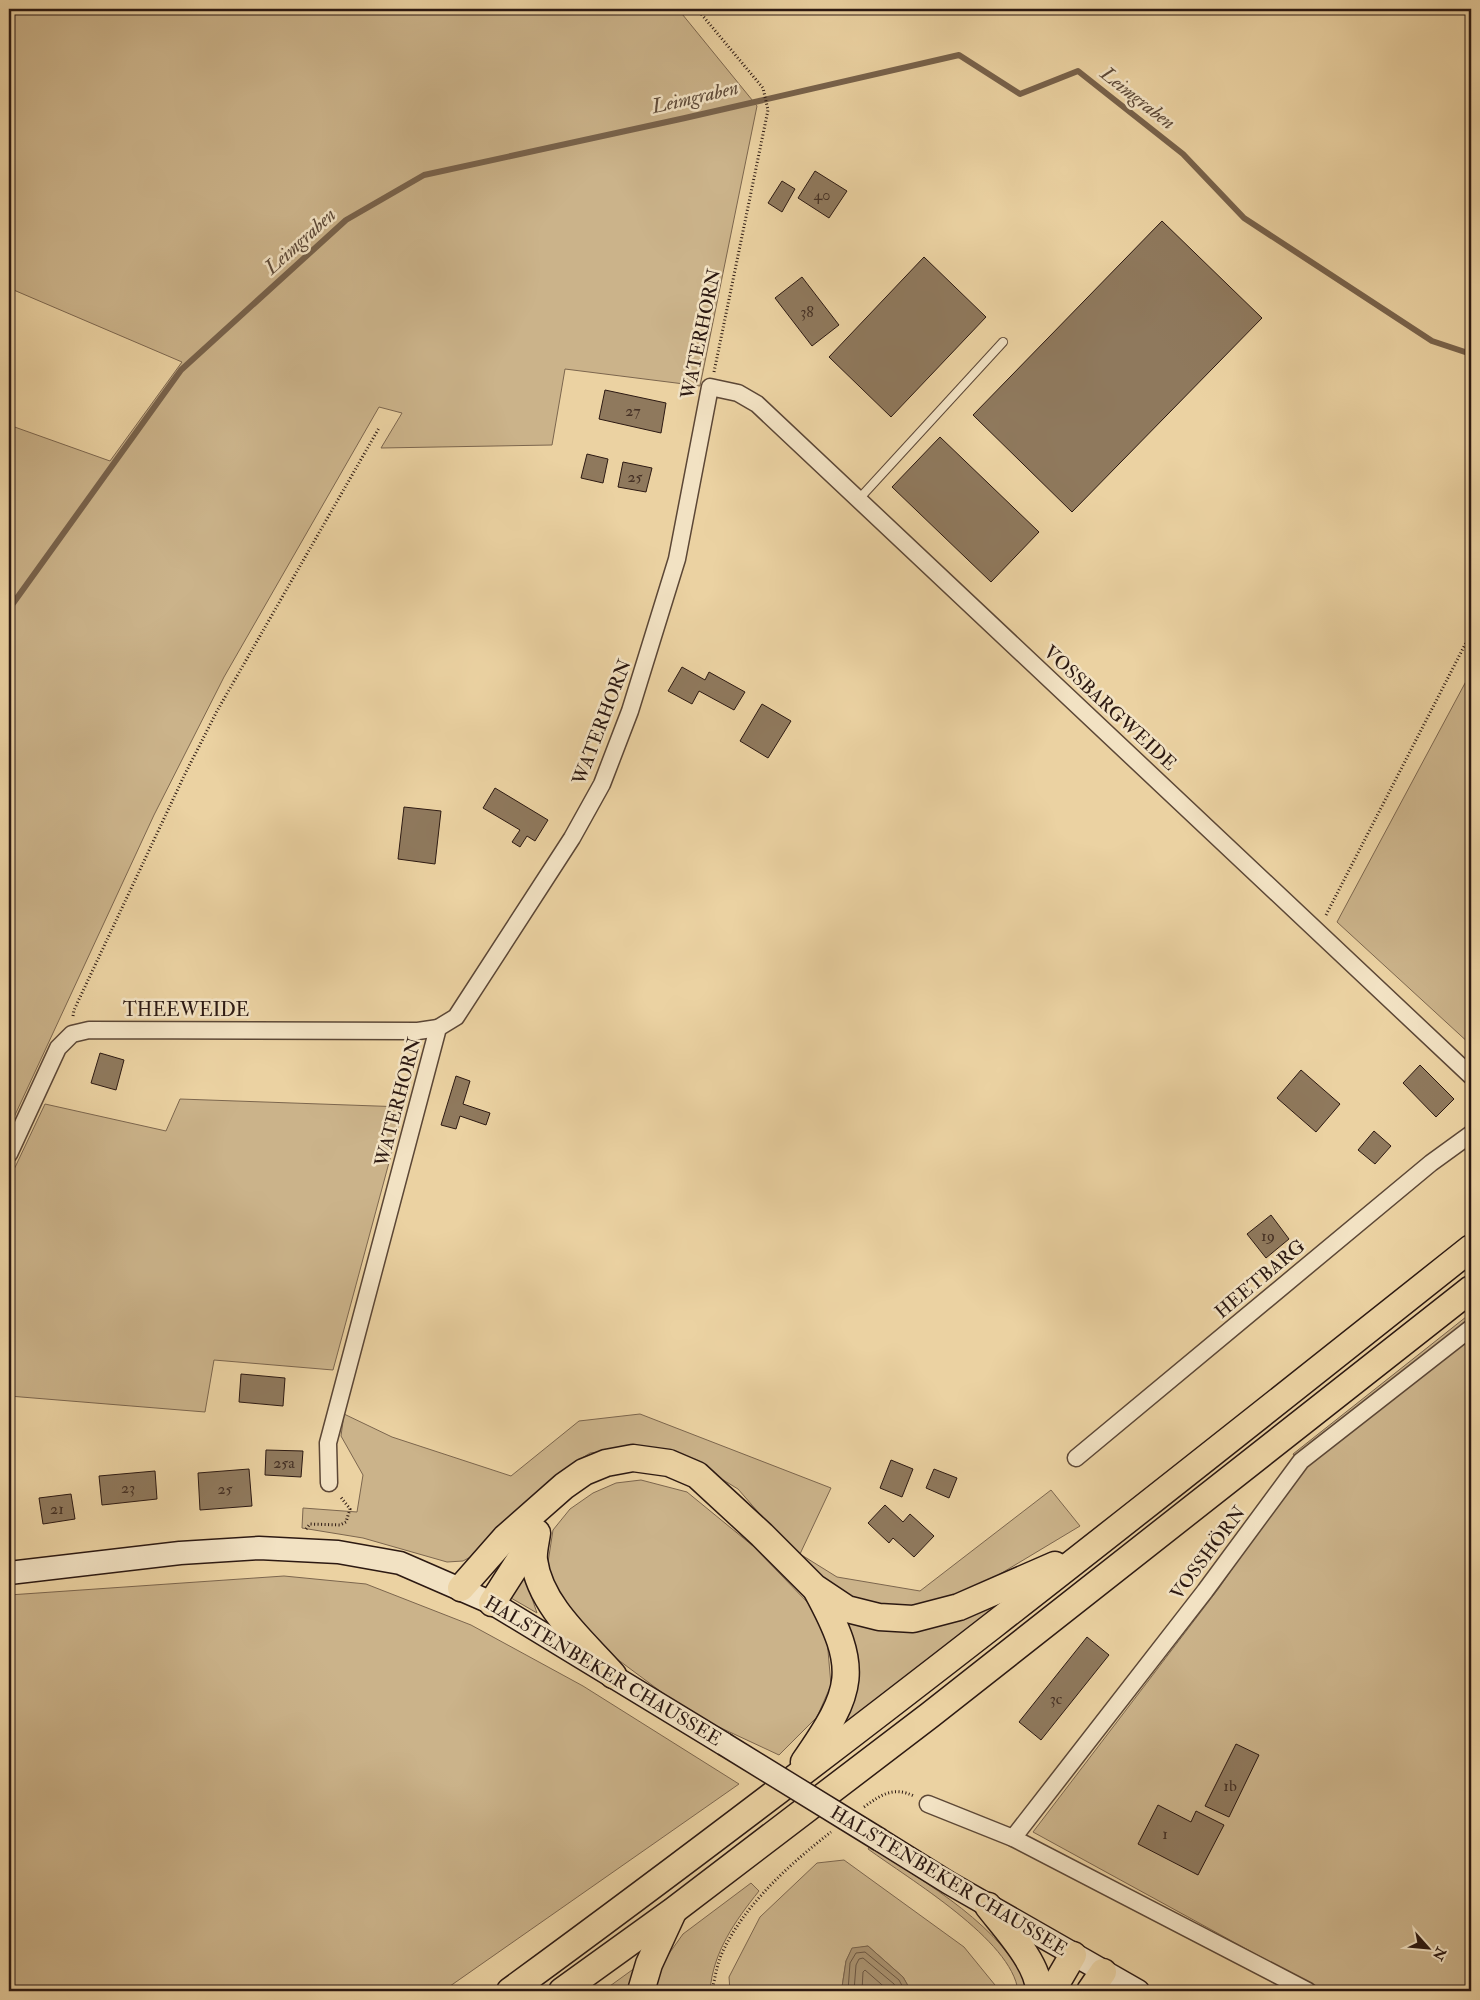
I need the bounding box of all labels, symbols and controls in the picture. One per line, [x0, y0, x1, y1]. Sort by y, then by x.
water label: Leimgraben [1095, 60, 1180, 135]
water label: Leimgraben [648, 75, 741, 119]
house number: 40 [814, 185, 830, 205]
water label: Leimgraben [258, 202, 341, 280]
street label: WATERHORN [675, 267, 727, 402]
house number: 38 [800, 302, 814, 322]
house number: 27 [625, 401, 641, 421]
house number: 25 [627, 467, 643, 487]
street label: VOSSBARGWEIDE [1039, 640, 1182, 776]
street label: WATERHORN [567, 656, 637, 789]
street label: THEEWEIDE [123, 998, 250, 1022]
street label: WATERHORN [369, 1035, 427, 1170]
house number: 19 [1261, 1226, 1275, 1246]
street label: HEETBARG [1210, 1234, 1310, 1324]
house number: 25a [273, 1453, 295, 1473]
house number: 23 [121, 1478, 135, 1498]
house number: 25 [217, 1479, 233, 1499]
house number: 21 [50, 1499, 64, 1519]
street label: VOSSHÖRN [1164, 1501, 1251, 1605]
street label: HALSTENBEKER CHAUSSEE [480, 1590, 726, 1752]
house number: 3c [1050, 1689, 1063, 1709]
house number: 1b [1223, 1776, 1237, 1796]
street label: HALSTENBEKER CHAUSSEE [826, 1800, 1072, 1962]
house number: 1 [1162, 1824, 1168, 1844]
north arrow [1402, 1922, 1452, 1972]
text: N [1429, 1943, 1450, 1964]

